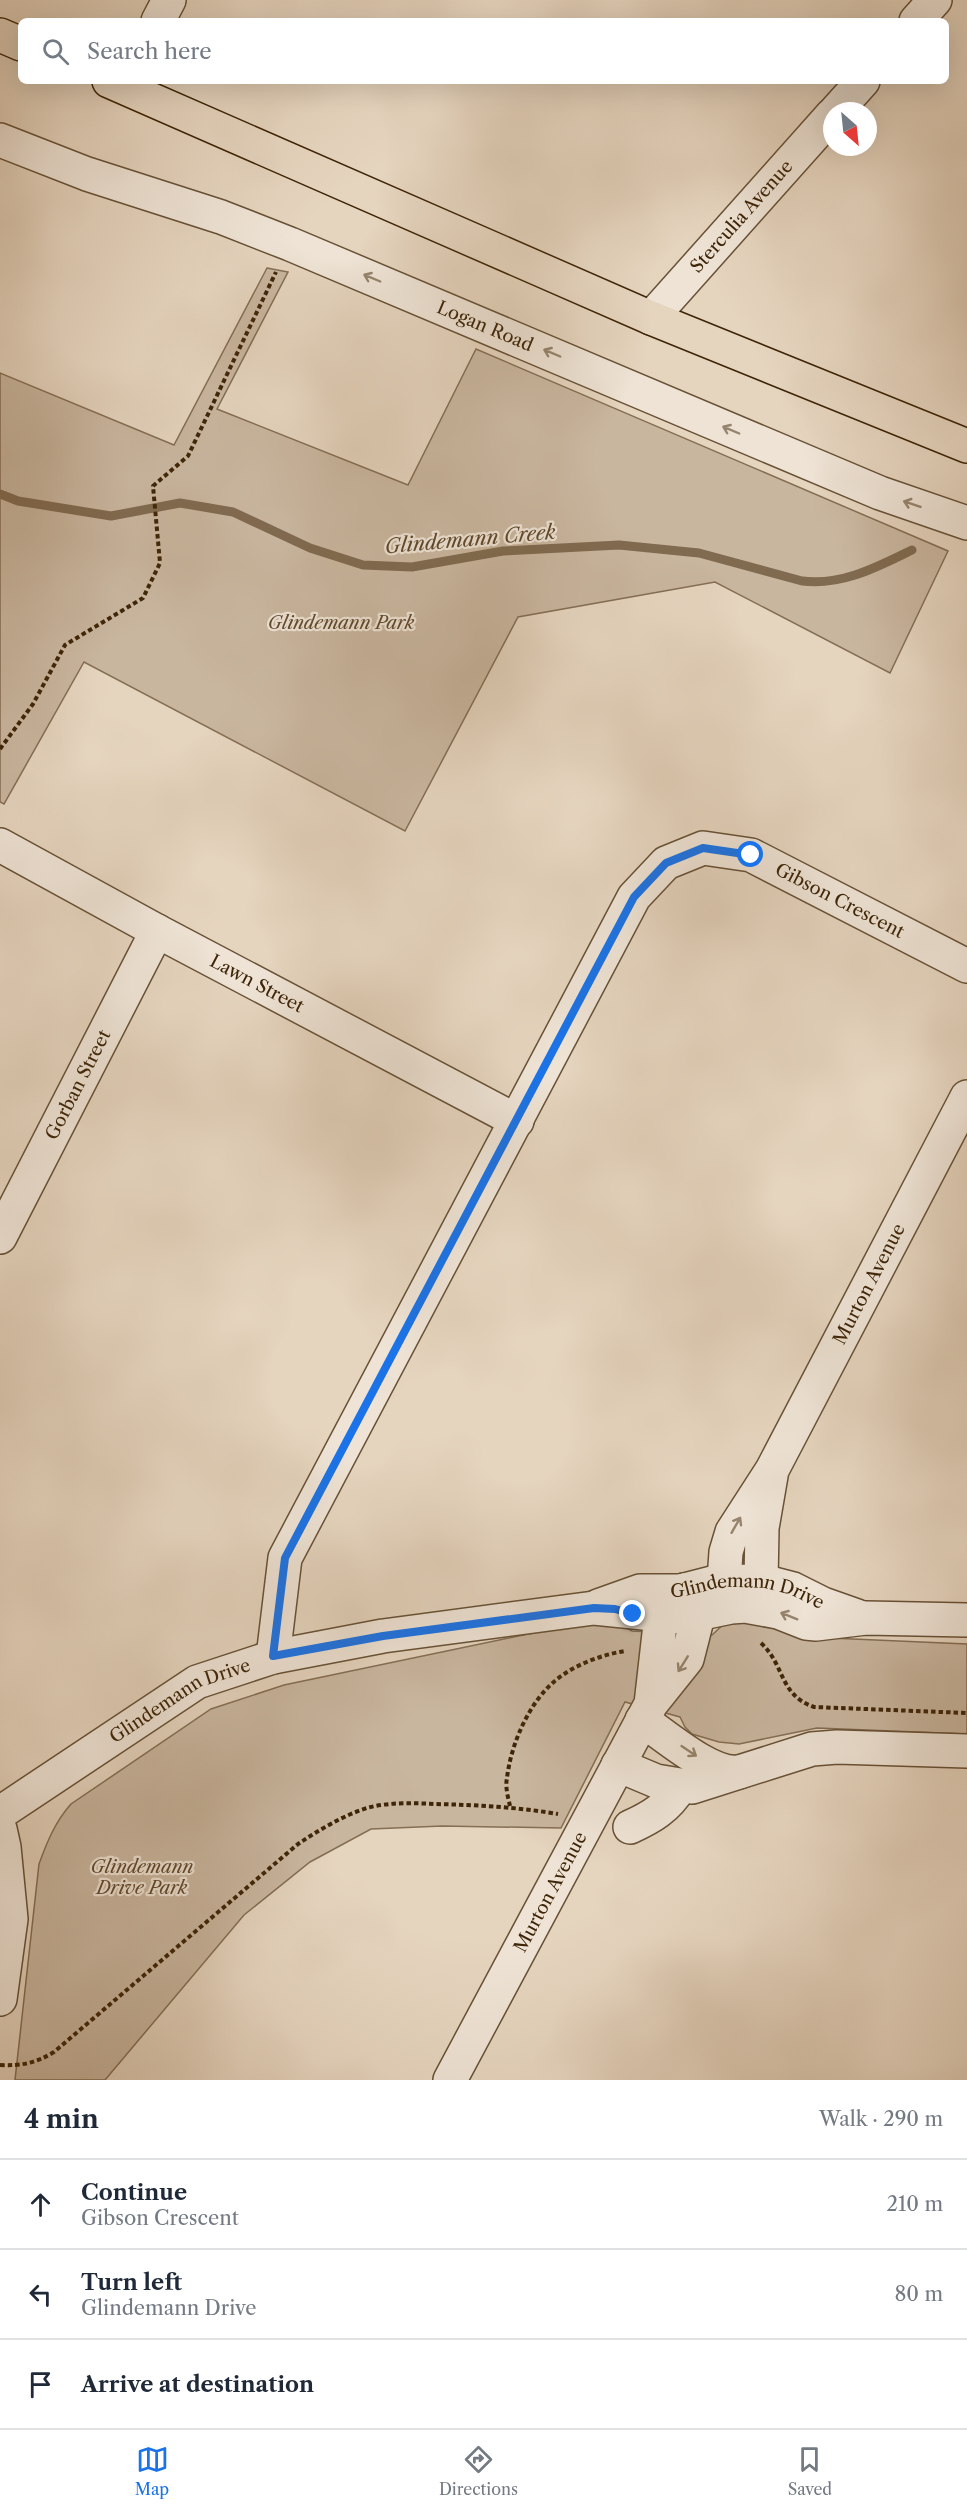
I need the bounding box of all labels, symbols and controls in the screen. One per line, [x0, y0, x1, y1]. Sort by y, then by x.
search box [18, 18, 949, 84]
icon: search [39, 35, 72, 68]
text: Search here [87, 38, 212, 65]
north arrow [823, 102, 877, 156]
street label: Sterculia Avenue [686, 156, 797, 277]
one-way arrow [364, 271, 382, 283]
street label: Logan Road [434, 296, 537, 356]
one-way arrow [543, 347, 562, 358]
one-way arrow [723, 424, 741, 435]
one-way arrow [903, 497, 922, 508]
water label: Glindemann Creek [384, 520, 557, 558]
park label: Glindemann Park [268, 612, 415, 634]
route start [737, 841, 763, 867]
street label: Gibson Crescent [771, 858, 908, 943]
street label: Lawn Street [206, 950, 308, 1018]
street label: Gorban Street [41, 1026, 116, 1144]
street label: Murton Avenue [829, 1220, 910, 1348]
one-way arrow [730, 1517, 742, 1534]
street label: Glindemann Drive [670, 1570, 828, 1614]
route end [619, 1600, 645, 1626]
one-way arrow [780, 1610, 798, 1621]
street label: Glindemann Drive [105, 1654, 253, 1748]
one-way arrow [677, 1655, 689, 1672]
one-way arrow [680, 1745, 697, 1757]
street label: Murton Avenue [509, 1828, 592, 1956]
park label: Glindemann Drive Park [91, 1856, 194, 1899]
text: 4 min [24, 2103, 99, 2135]
text: Walk · 290 m [819, 2107, 943, 2131]
text: Continue [81, 2179, 187, 2206]
icon: ahead [24, 2188, 57, 2221]
text: 210 m [886, 2192, 943, 2216]
text: Gibson Crescent [81, 2206, 239, 2230]
text: Turn left [81, 2269, 182, 2296]
icon: left [24, 2278, 57, 2311]
text: 80 m [895, 2282, 943, 2306]
text: Glindemann Drive [81, 2296, 257, 2320]
icon: arrive [24, 2368, 57, 2401]
text: Arrive at destination [81, 2371, 314, 2398]
tab: Map [135, 2443, 169, 2499]
tab: Directions [439, 2443, 518, 2499]
tab: Saved [788, 2443, 832, 2499]

